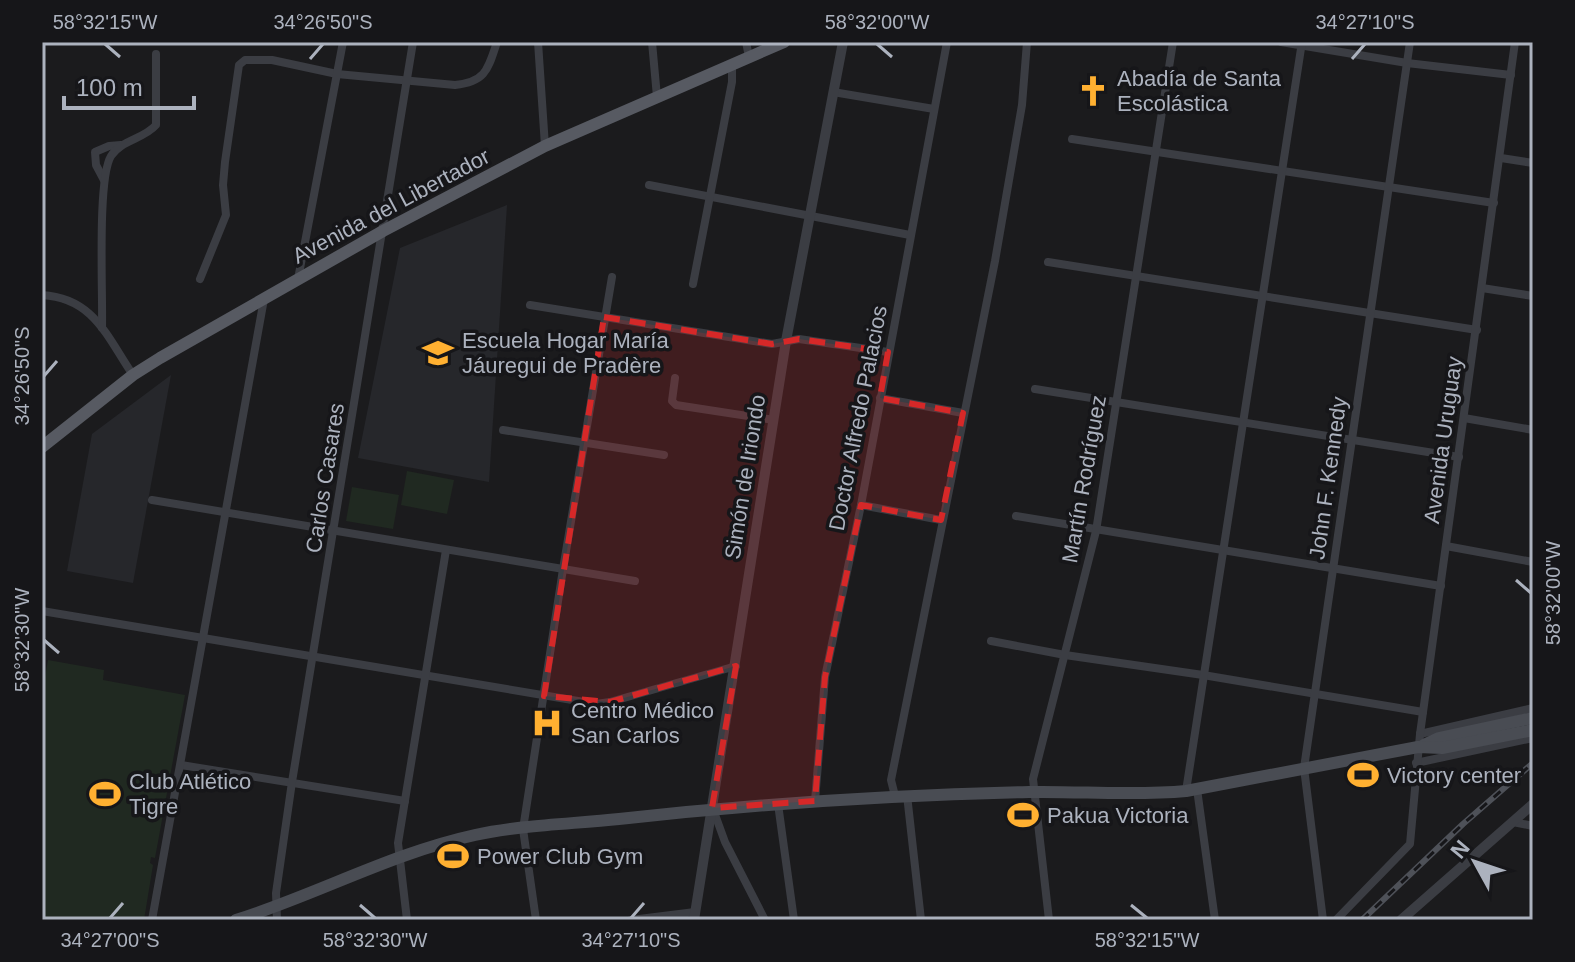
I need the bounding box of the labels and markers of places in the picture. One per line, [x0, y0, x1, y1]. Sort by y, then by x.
place label: Abadía de Santa Escolástica [1117, 66, 1282, 116]
church icon: Abadía de Santa Escolástica [1076, 74, 1110, 108]
place label: Escuela Hogar María Jáuregui de Pradère [462, 328, 669, 378]
school or university icon: Escuela Hogar María Jáuregui de Pradère [421, 336, 455, 370]
place label: Centro Médico San Carlos [571, 698, 714, 748]
hospital icon: Centro Médico San Carlos [530, 706, 564, 740]
sports icon: Victory center [1346, 758, 1380, 792]
place label: Victory center [1387, 763, 1521, 788]
place label: Club Atlético Tigre [129, 769, 251, 819]
sports icon: Club Atlético Tigre [88, 777, 122, 811]
sports icon: Pakua Victoria [1006, 798, 1040, 832]
place label: Pakua Victoria [1047, 803, 1189, 828]
sports icon: Power Club Gym [436, 839, 470, 873]
place label: Power Club Gym [477, 844, 643, 869]

